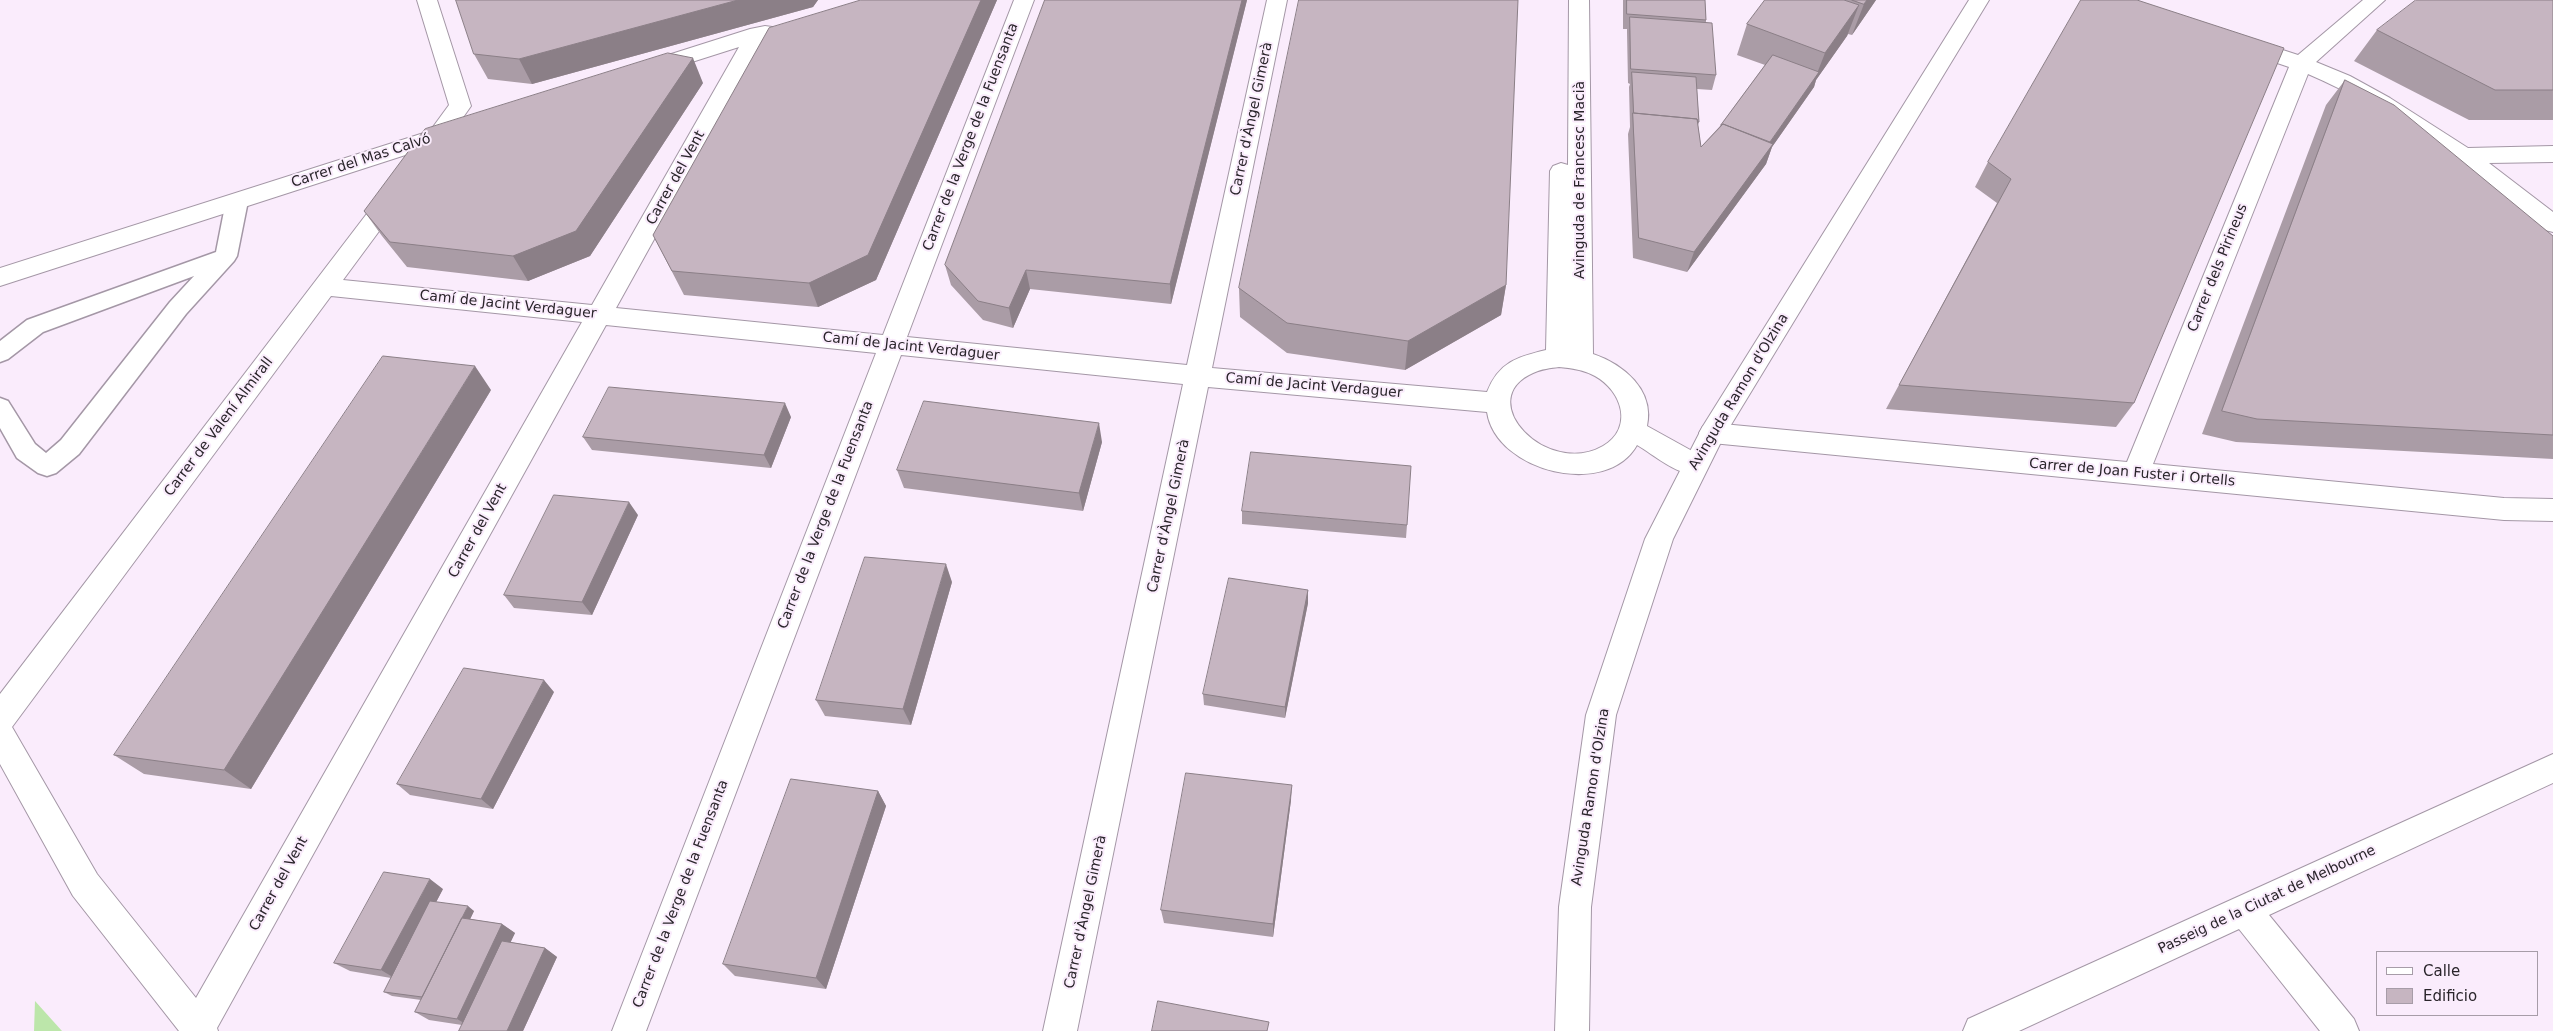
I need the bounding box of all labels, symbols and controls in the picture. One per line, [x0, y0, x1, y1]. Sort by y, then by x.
street label: Carrer de la Verge de la Fuensanta [920, 21, 1022, 253]
street label: Carrer d'Àngel Gimerà [1228, 41, 1276, 197]
street label: Avinguda de Francesc Macià [1572, 81, 1588, 279]
street label: Carrer del Vent [643, 128, 709, 228]
street label: Carrer del Mas Calvó [289, 131, 433, 191]
street label: Carrer dels Pirineus [2185, 202, 2251, 334]
street label: Camí de Jacint Verdaguer [419, 287, 597, 323]
street label: Avinguda Ramon d'Olzina [1686, 311, 1792, 473]
street label: Camí de Jacint Verdaguer [822, 329, 1000, 365]
street label: Carrer de Valení Almirall [161, 354, 277, 500]
street label: Camí de Jacint Verdaguer [1225, 370, 1403, 402]
street label: Carrer de la Verge de la Fuensanta [775, 399, 877, 631]
street label: Carrer d'Àngel Gimerà [1145, 438, 1193, 594]
street label: Carrer de Joan Fuster i Ortells [2028, 456, 2236, 490]
street label: Carrer del Vent [445, 481, 511, 581]
street label: Avinguda Ramon d'Olzina [1569, 707, 1613, 887]
street label: Carrer de la Verge de la Fuensanta [630, 778, 732, 1010]
street label: Carrer del Vent [246, 834, 312, 934]
street label: Carrer d'Àngel Gimerà [1062, 834, 1110, 990]
street label: Passeig de la Ciutat de Melbourne [2156, 842, 2378, 958]
legend [2376, 951, 2538, 1016]
text: Calle [2423, 962, 2460, 980]
text: Edificio [2423, 987, 2477, 1005]

